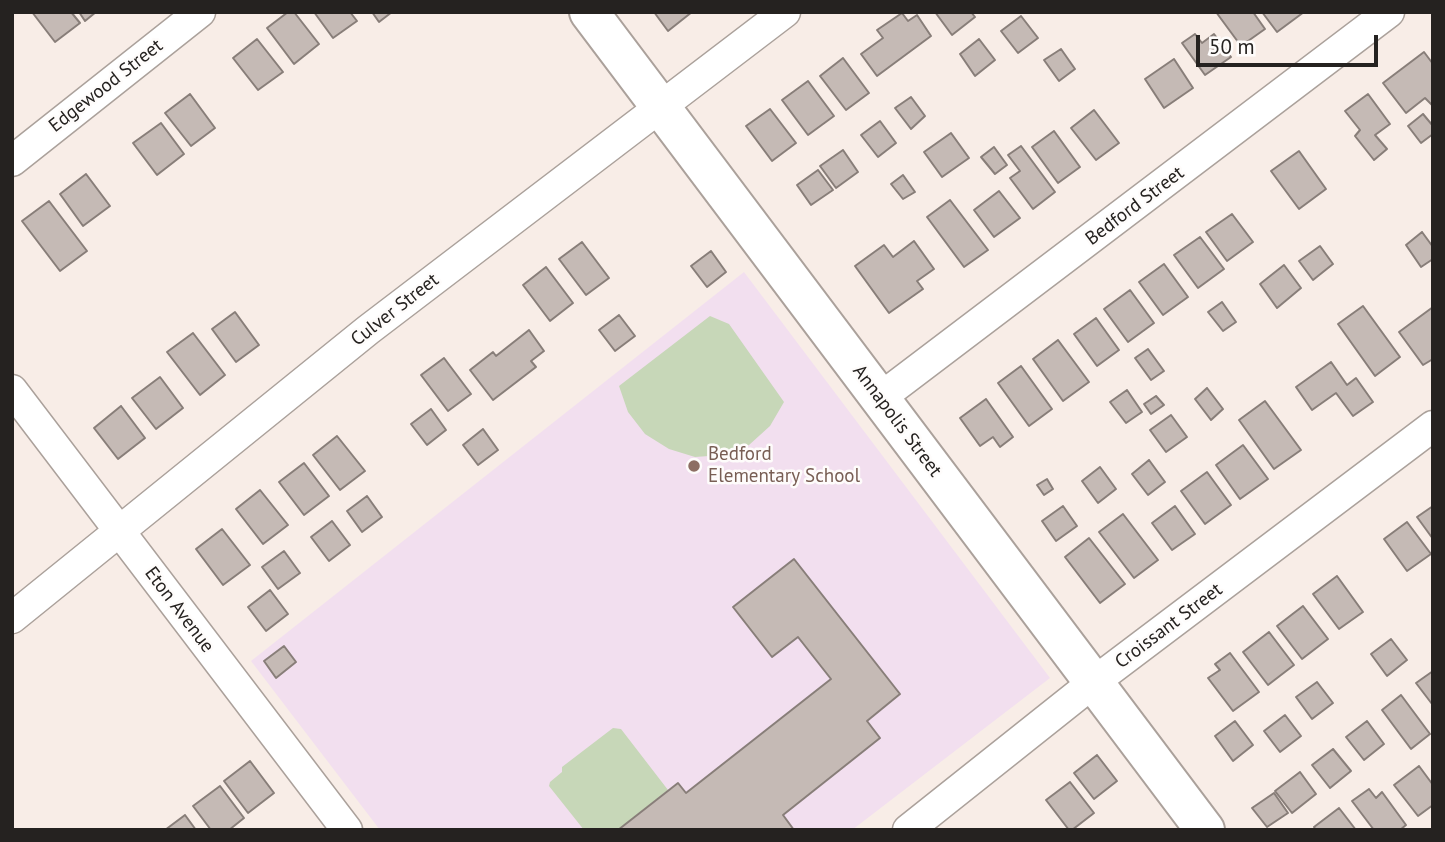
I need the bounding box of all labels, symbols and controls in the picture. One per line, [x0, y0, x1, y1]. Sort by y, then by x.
scale bar [1200, 21, 1382, 65]
text: 50 m [1209, 33, 1255, 60]
street label: Edgewood Street [45, 35, 167, 137]
street label: Bedford Street [1081, 162, 1189, 250]
street label: Culver Street [347, 269, 443, 351]
street label: Annapolis Street [848, 361, 946, 481]
place label: Bedford Elementary School [708, 444, 860, 488]
marker: Bedford Elementary School [686, 458, 702, 474]
street label: Eton Avenue [139, 563, 219, 657]
street label: Croissant Street [1111, 578, 1227, 674]

